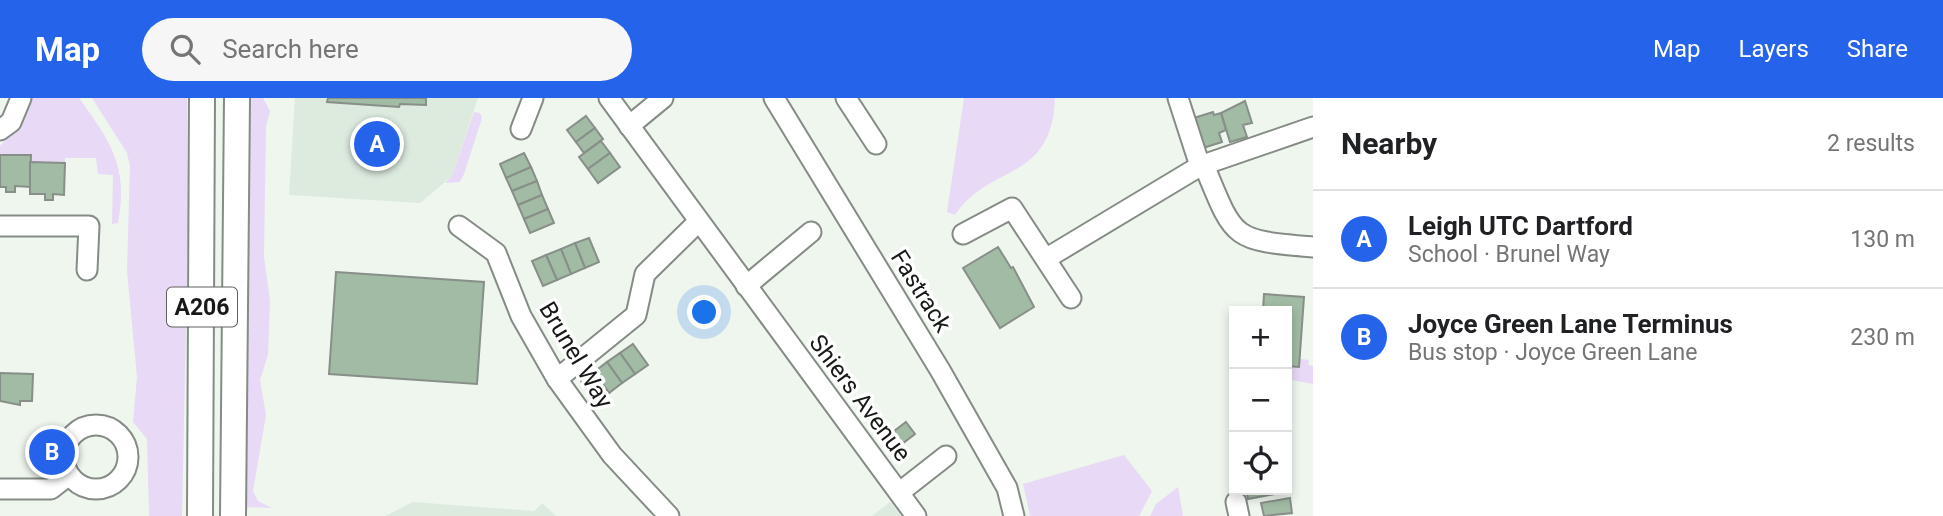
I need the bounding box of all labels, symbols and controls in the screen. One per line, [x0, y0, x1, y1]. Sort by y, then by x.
search box [142, 18, 632, 81]
text: Map [35, 30, 100, 69]
icon: search [166, 30, 204, 68]
text: Search here [222, 34, 359, 64]
text: Map [1653, 35, 1701, 63]
text: Layers [1739, 35, 1809, 63]
text: Share [1847, 35, 1908, 63]
pin: A [354, 118, 400, 170]
text: Nearby [1341, 126, 1437, 161]
text: 2 results [1827, 130, 1915, 157]
text: Leigh UTC Dartford [1408, 211, 1633, 241]
text: A [1356, 226, 1372, 253]
text: 130 m [1850, 226, 1915, 253]
text: School · Brunel Way [1408, 241, 1610, 268]
street label: Fastrack [885, 245, 958, 338]
road number: A206 [167, 288, 237, 327]
your location [687, 295, 721, 329]
street label: Brunel Way [533, 297, 619, 414]
map controls [1229, 306, 1292, 495]
button: + [1229, 306, 1292, 369]
text: Joyce Green Lane Terminus [1408, 309, 1733, 339]
text: B [1357, 324, 1371, 351]
text: 230 m [1850, 324, 1915, 351]
street label: Shiers Avenue [803, 329, 917, 467]
text: Bus stop · Joyce Green Lane [1408, 339, 1697, 366]
button: − [1229, 369, 1292, 432]
pin: B [29, 426, 75, 478]
button: locate [1229, 432, 1292, 495]

